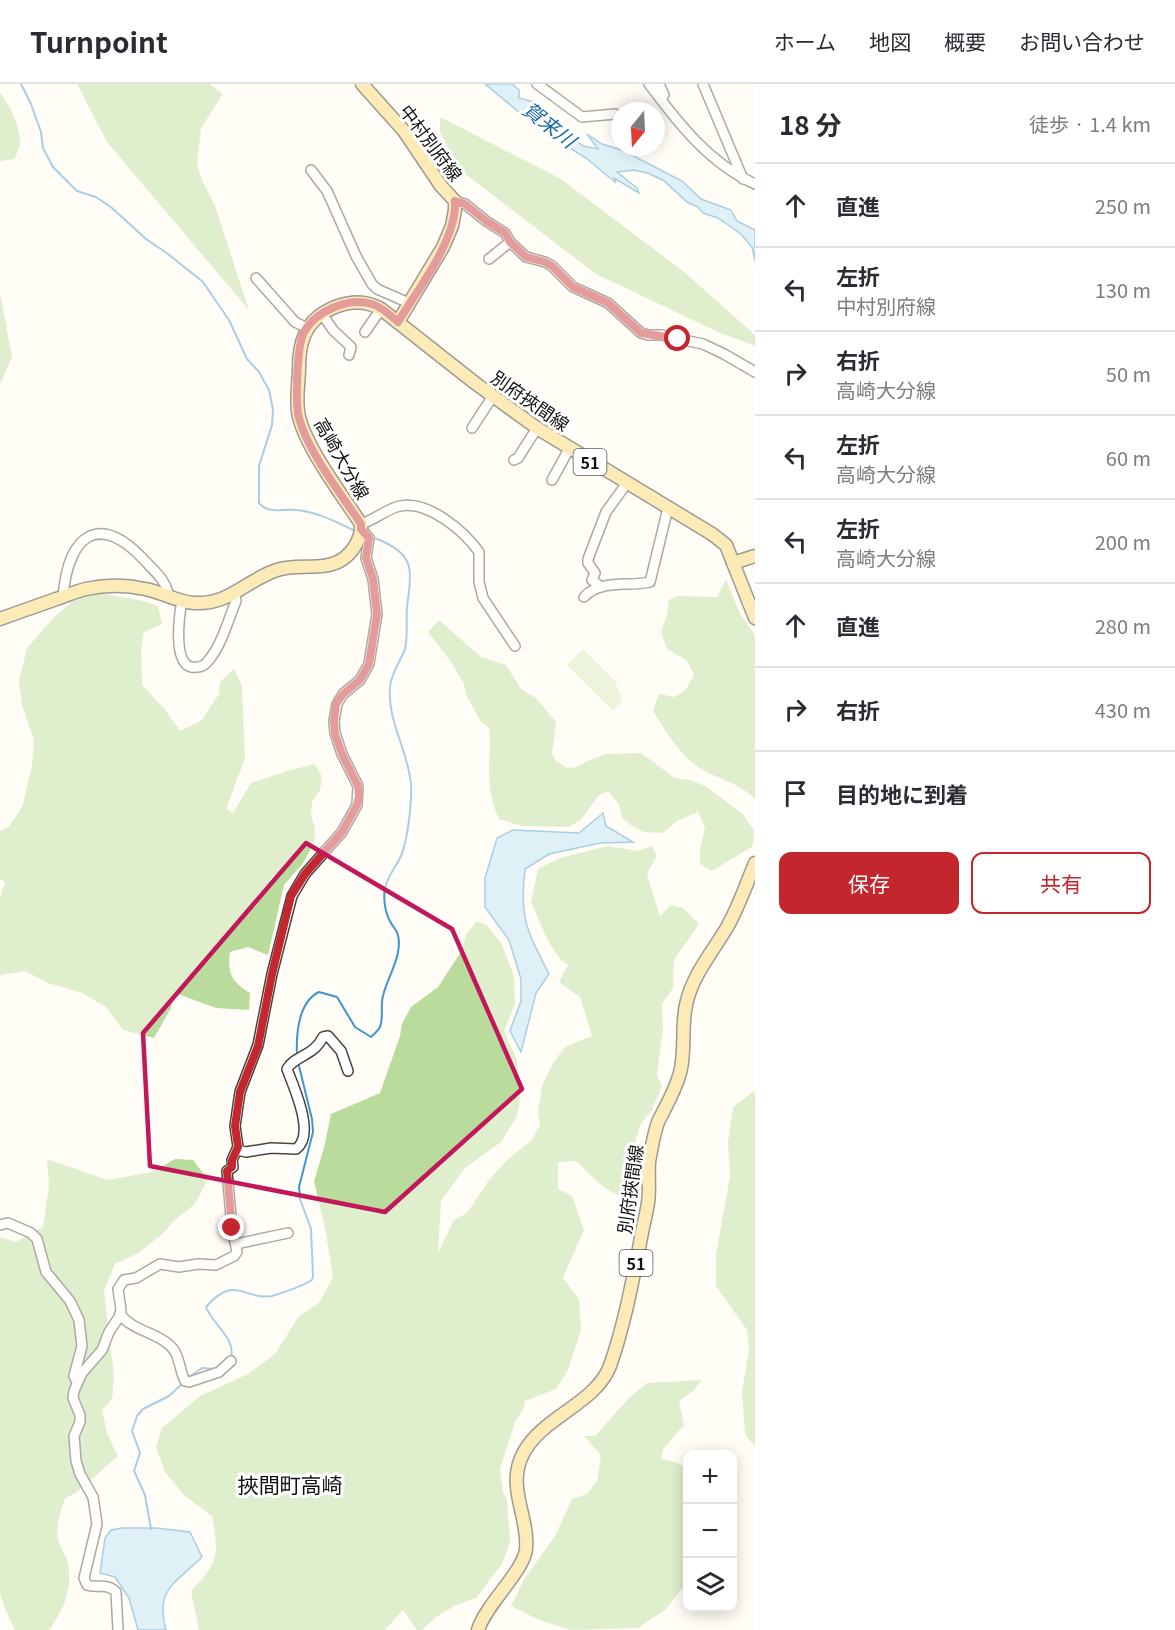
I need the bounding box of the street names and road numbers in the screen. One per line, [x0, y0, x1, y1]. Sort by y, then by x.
street label: 中村別府線 [395, 98, 469, 186]
street label: 別府挾間線 [487, 364, 575, 436]
street label: 高崎大分線 [309, 413, 377, 503]
road number: 51 [574, 449, 606, 475]
street label: 別府挾間線 [610, 1143, 648, 1235]
road number: 51 [620, 1250, 652, 1276]

